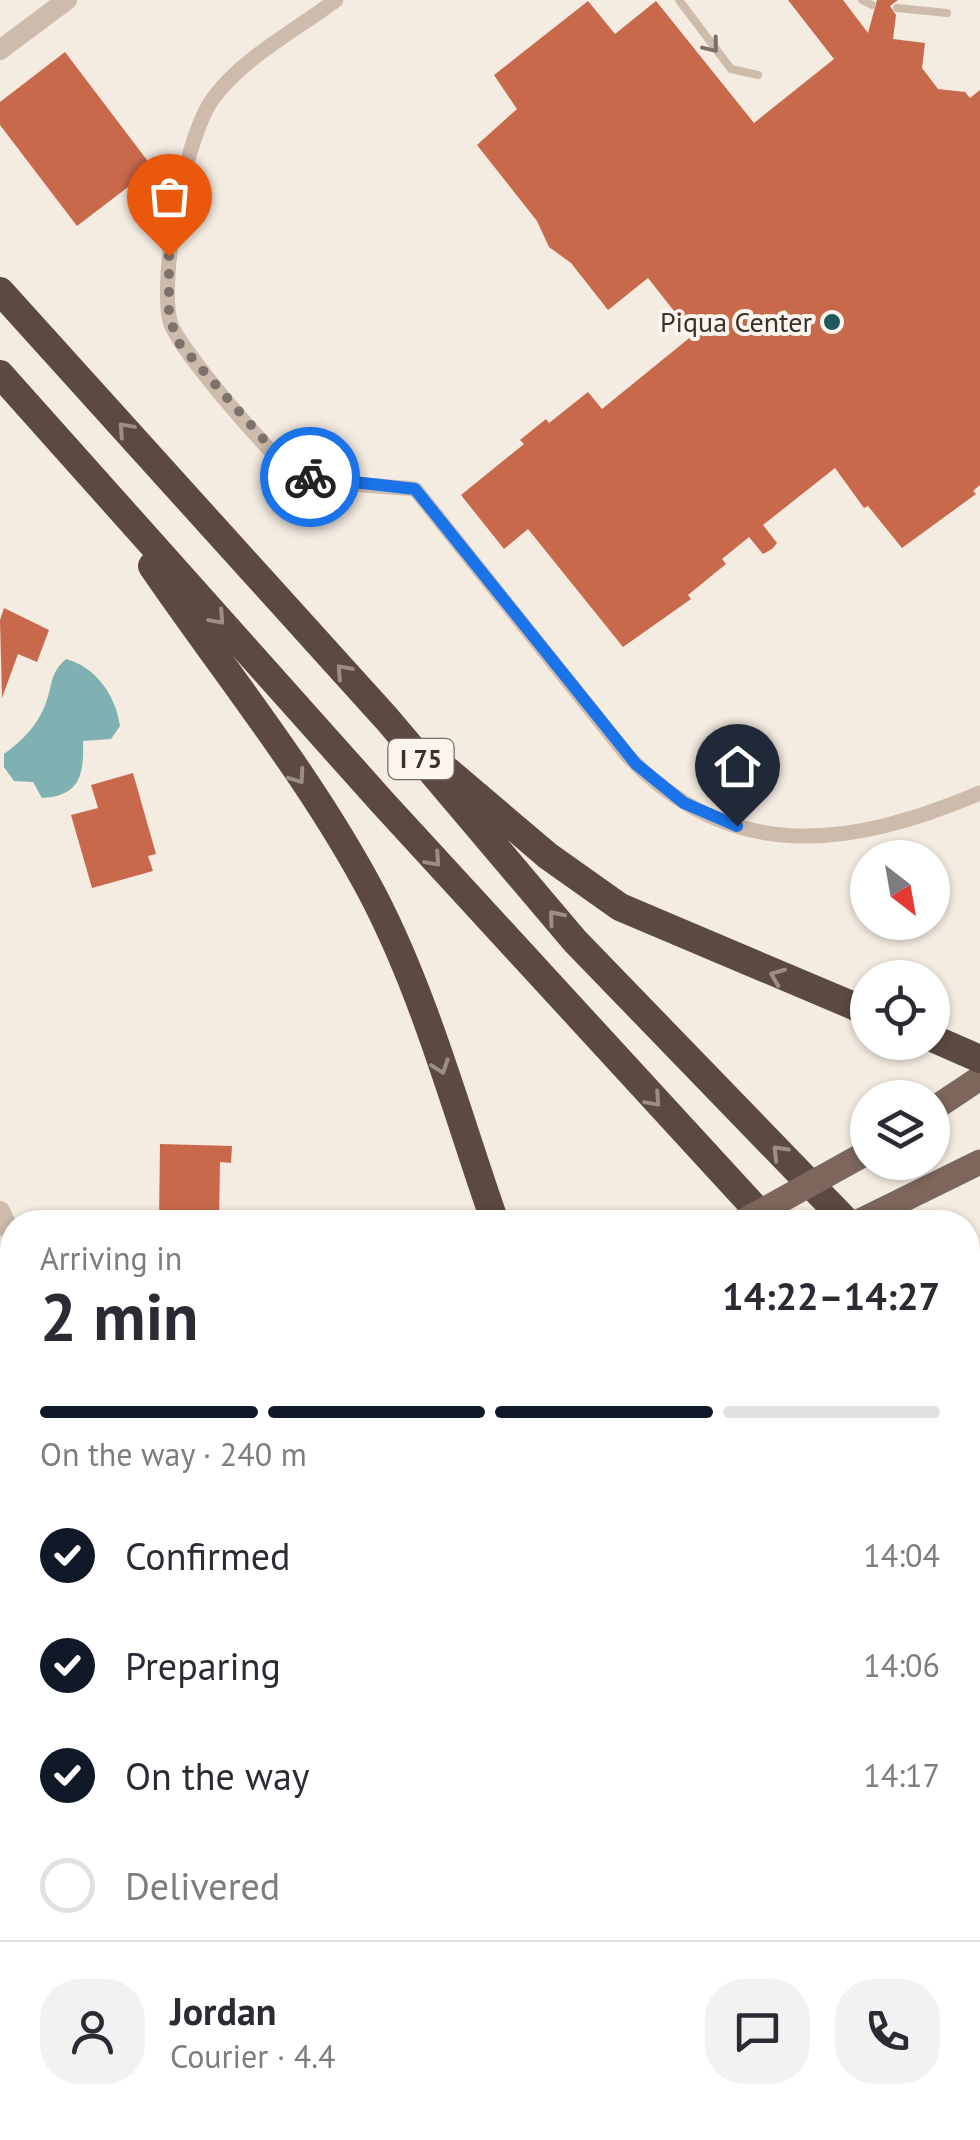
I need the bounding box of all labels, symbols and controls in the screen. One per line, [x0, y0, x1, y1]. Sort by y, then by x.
one-way arrow [700, 35, 718, 53]
pin [127, 154, 212, 257]
icon: bag [142, 169, 197, 224]
place label: Piqua Center [660, 303, 812, 340]
marker: Piqua Center [821, 311, 843, 333]
one-way arrow [119, 422, 137, 441]
courier [260, 427, 360, 527]
icon: bike [283, 450, 338, 505]
one-way arrow [206, 606, 224, 625]
one-way arrow [337, 664, 355, 683]
pin [695, 724, 780, 827]
road number: I 75 [388, 739, 454, 779]
icon: home [710, 739, 765, 794]
one-way arrow [286, 765, 304, 784]
north arrow [850, 840, 950, 940]
map controls [850, 840, 950, 1180]
one-way arrow [423, 848, 441, 867]
one-way arrow [548, 910, 566, 929]
button: locate [850, 960, 950, 1060]
one-way arrow [769, 967, 787, 987]
one-way arrow [429, 1057, 450, 1074]
button: layers [850, 1080, 950, 1180]
one-way arrow [642, 1088, 660, 1107]
one-way arrow [773, 1146, 791, 1164]
text: Arriving in [40, 1237, 182, 1279]
text: 14:22–14:27 [722, 1271, 940, 1320]
text: 2 min [40, 1274, 199, 1358]
text: On the way · 240 m [40, 1433, 307, 1475]
icon: check [40, 1528, 95, 1583]
text: Confirmed [125, 1531, 291, 1580]
text: 14:04 [863, 1534, 940, 1576]
icon: check [40, 1638, 95, 1693]
text: Preparing [125, 1641, 281, 1690]
text: 14:06 [863, 1644, 940, 1686]
icon: check [40, 1748, 95, 1803]
text: On the way [125, 1751, 310, 1800]
text: 14:17 [863, 1754, 940, 1796]
text: Delivered [125, 1861, 280, 1910]
button: person [40, 1979, 145, 2084]
button: chat [705, 1979, 810, 2084]
button: phone [835, 1979, 940, 2084]
text: Jordan [170, 1986, 276, 2035]
text: Courier · 4.4 [170, 2035, 336, 2077]

